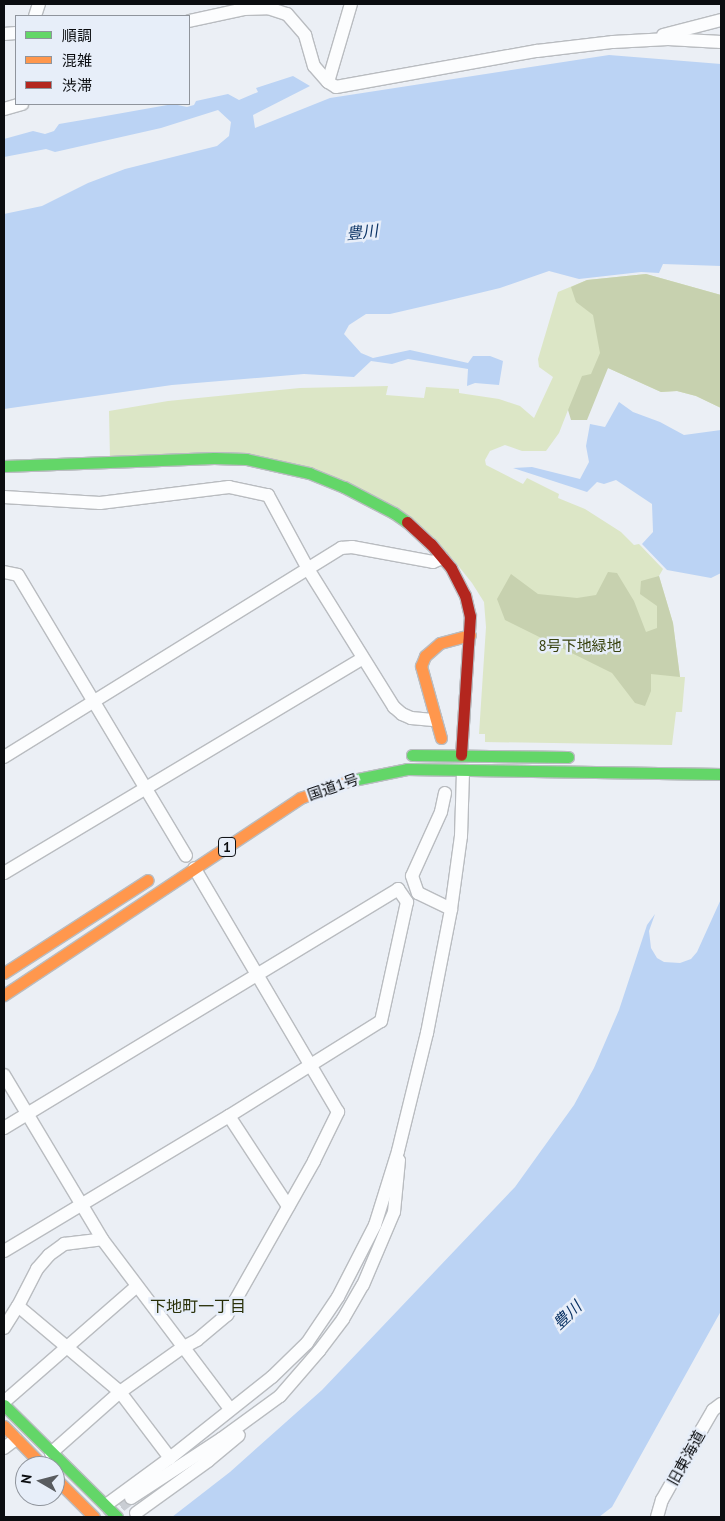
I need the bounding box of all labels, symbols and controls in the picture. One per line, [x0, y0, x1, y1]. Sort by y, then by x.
legend [15, 15, 190, 105]
text: 順調 [62, 26, 92, 45]
text: 混雑 [62, 51, 92, 70]
text: 渋滞 [62, 76, 92, 95]
water label: 豊川 [345, 221, 379, 243]
park label: 8号下地緑地 [538, 637, 622, 655]
street label: 国道1号 [305, 770, 361, 804]
road number: 1 [217, 836, 237, 859]
district label: 下地町一丁目 [150, 1296, 246, 1316]
water label: 豊川 [549, 1297, 585, 1333]
street label: 旧東海道 [664, 1427, 708, 1489]
north arrow [15, 1456, 65, 1506]
text: N [17, 1473, 36, 1485]

